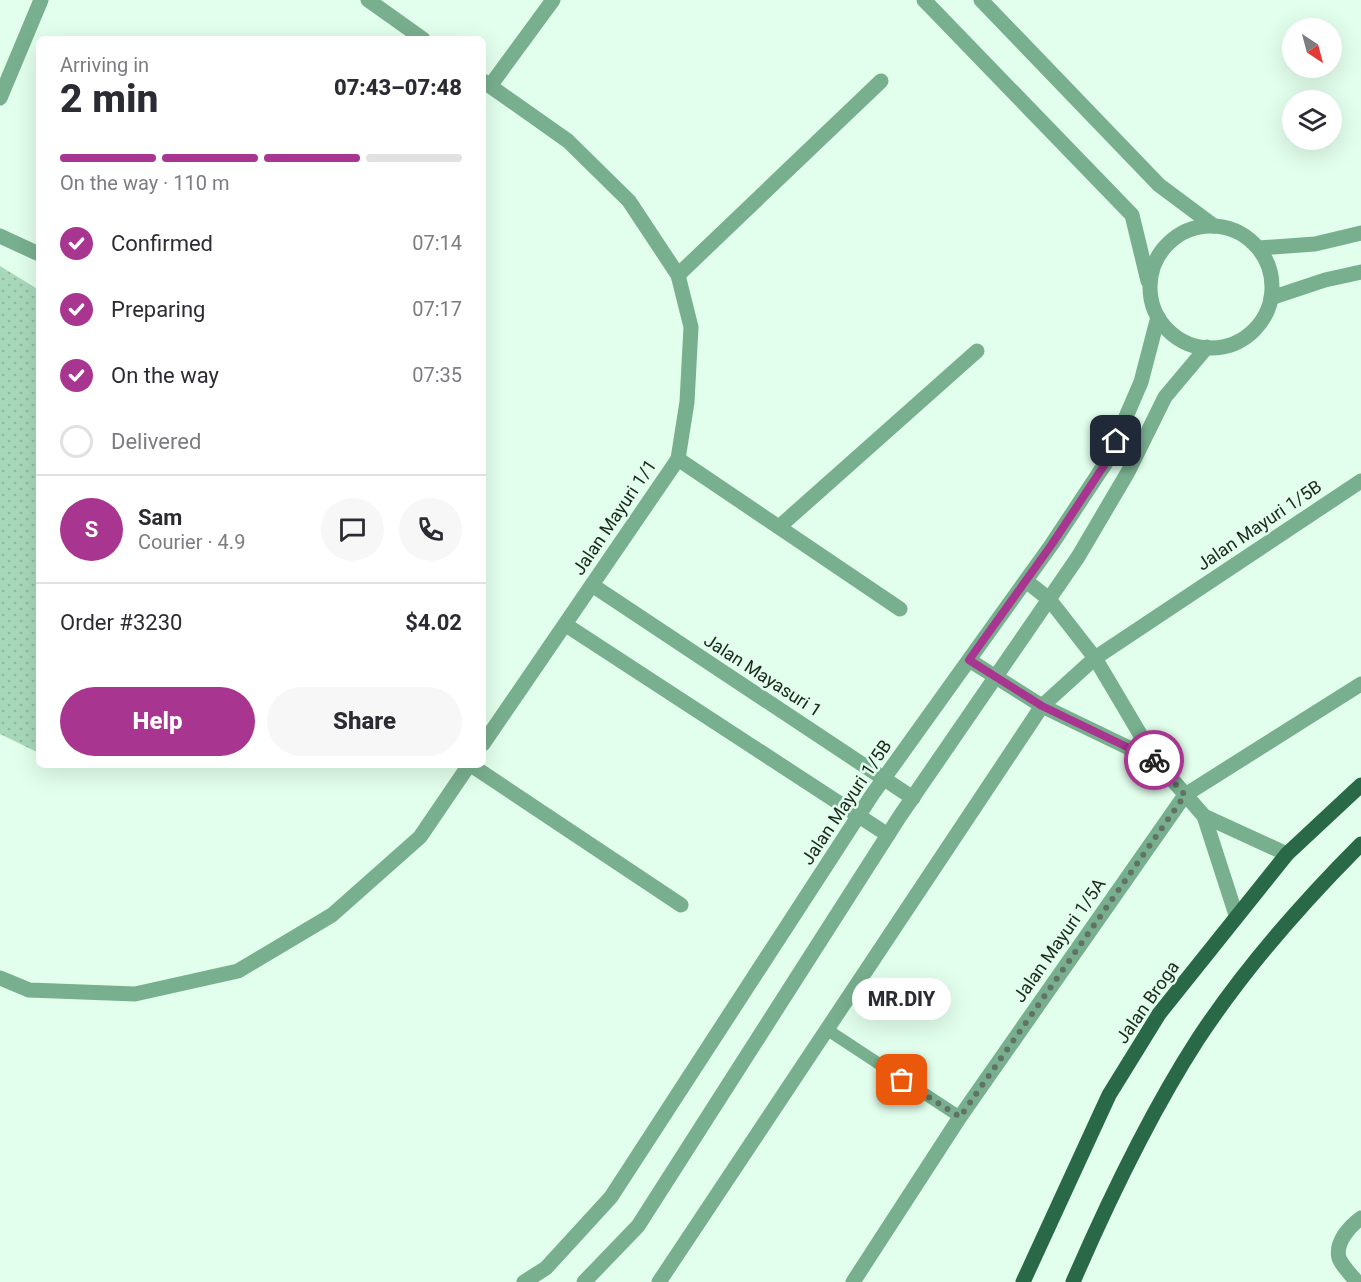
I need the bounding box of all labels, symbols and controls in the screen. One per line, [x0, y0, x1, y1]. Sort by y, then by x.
north arrow [1282, 18, 1342, 78]
map controls [1282, 18, 1342, 150]
text: Arriving in [60, 53, 149, 77]
text: 07:43–07:48 [334, 75, 462, 100]
text: 2 min [60, 76, 158, 122]
button: layers [1282, 90, 1342, 150]
text: On the way · 110 m [60, 171, 229, 195]
icon: check [60, 227, 93, 260]
text: Confirmed [111, 231, 213, 256]
text: 07:14 [412, 231, 462, 255]
icon: check [60, 293, 93, 326]
text: Preparing [111, 297, 205, 322]
text: 07:17 [412, 297, 462, 321]
icon: check [60, 359, 93, 392]
text: On the way [111, 363, 219, 388]
text: 07:35 [412, 363, 462, 387]
pin [1090, 415, 1141, 466]
icon: home [1099, 424, 1132, 457]
text: Delivered [111, 429, 201, 454]
street label: Jalan Mayuri 1/1 [568, 455, 660, 579]
street label: Jalan Mayuri 1/5B [1193, 475, 1325, 575]
button: chat [321, 498, 384, 561]
button: phone [399, 498, 462, 561]
text: Sam [138, 505, 182, 530]
text: S [85, 517, 98, 542]
text: Courier · 4.9 [138, 530, 245, 554]
text: Order #3230 [60, 610, 182, 635]
text: $4.02 [405, 610, 462, 635]
street label: Jalan Mayasuri 1 [700, 629, 826, 721]
button: Help [60, 687, 255, 756]
button: Share [267, 687, 462, 756]
courier [1124, 730, 1184, 790]
street label: Jalan Mayuri 1/5B [796, 736, 896, 868]
icon: bike [1138, 744, 1171, 777]
street label: Jalan Mayuri 1/5A [1008, 874, 1110, 1006]
street label: Jalan Broga [1111, 957, 1183, 1047]
callout: MR.DIY [852, 978, 952, 1020]
text: MR.DIY [868, 987, 935, 1011]
pin [876, 1054, 927, 1105]
icon: bag [885, 1063, 918, 1096]

